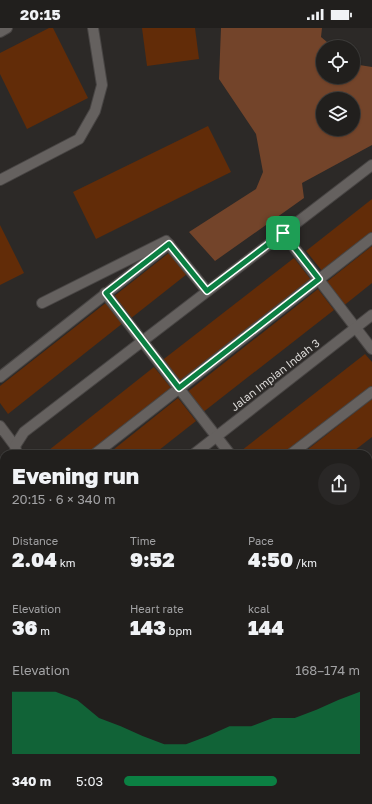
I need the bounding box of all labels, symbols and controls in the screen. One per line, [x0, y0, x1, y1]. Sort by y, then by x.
text: 20:15 [20, 5, 61, 23]
map controls [316, 40, 360, 136]
button: locate [316, 40, 360, 84]
button: layers [316, 92, 360, 136]
pin [266, 216, 300, 250]
icon: arrive [272, 222, 294, 244]
street label: Jalan Impian Indah 3 [228, 336, 322, 413]
text: Evening run [12, 462, 139, 489]
button: share [318, 463, 360, 505]
text: 20:15 · 6 × 340 m [12, 491, 116, 507]
text: Distance [12, 534, 58, 547]
text: Time [130, 534, 156, 547]
text: Pace [248, 534, 274, 547]
text: 2.04 [12, 547, 57, 571]
text: 9:52 [130, 547, 175, 571]
text: 4:50 [248, 547, 293, 571]
text: km [57, 556, 76, 569]
text: /km [293, 556, 317, 569]
text: Elevation [12, 602, 61, 615]
text: Heart rate [130, 602, 184, 615]
text: kcal [248, 602, 270, 615]
text: 36 [12, 615, 38, 639]
text: 143 [130, 615, 166, 639]
text: 144 [248, 615, 284, 639]
text: m [38, 624, 50, 637]
text: bpm [166, 624, 192, 637]
text: Elevation [12, 662, 70, 678]
text: 168–174 m [295, 662, 360, 678]
text: 340 m [12, 773, 51, 789]
text: 5:03 [76, 773, 103, 789]

